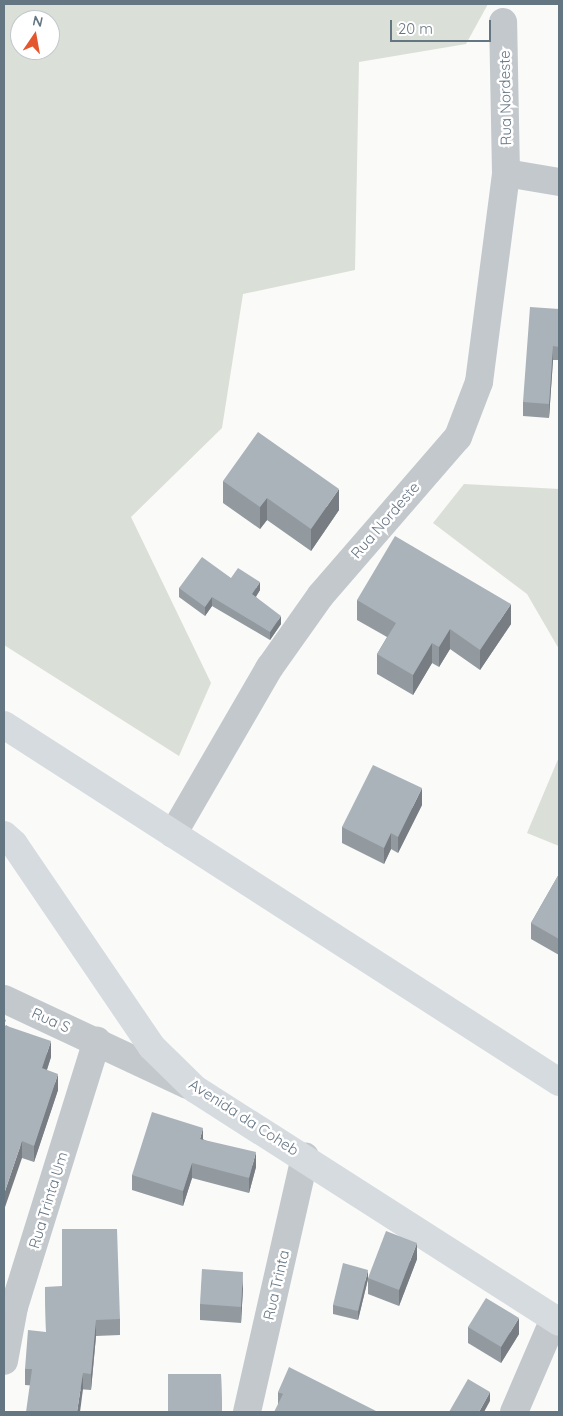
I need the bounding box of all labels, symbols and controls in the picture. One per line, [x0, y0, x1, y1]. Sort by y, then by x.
north arrow [10, 10, 60, 60]
scale bar [393, 10, 494, 42]
text: N [31, 11, 45, 31]
text: 20 m [398, 19, 433, 38]
street label: Rua Nordeste [495, 50, 515, 146]
street label: Rua Nordeste [347, 478, 423, 562]
street label: Rua S [29, 1004, 73, 1036]
street label: Avenida da Coheb [186, 1075, 302, 1159]
street label: Rua Trinta Um [25, 1150, 71, 1250]
street label: Rua Trinta [259, 1248, 293, 1322]

